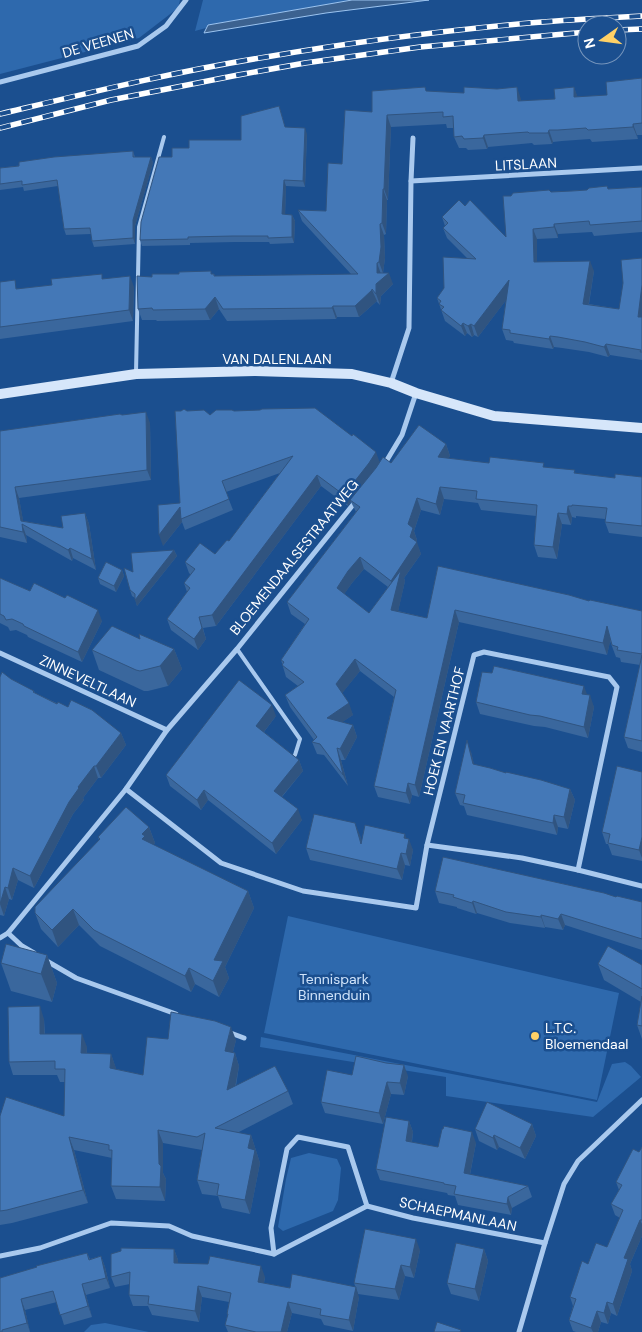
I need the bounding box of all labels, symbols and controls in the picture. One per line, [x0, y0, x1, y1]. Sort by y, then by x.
north arrow [577, 15, 627, 65]
street label: DE VEENEN [60, 24, 136, 62]
text: N [579, 36, 599, 50]
street label: LITSLAAN [495, 153, 557, 175]
street label: VAN DALENLAAN [222, 350, 332, 368]
street label: BLOEMENDAALSESTRAATWEG [226, 476, 362, 638]
street label: ZINNEVELTLAAN [37, 651, 139, 711]
street label: HOEK EN VAARTHOF [419, 664, 469, 797]
park label: Tennispark Binnenduin [298, 970, 370, 1004]
place label: L.T.C. Bloemendaal [545, 1019, 628, 1053]
marker: L.T.C. Bloemendaal [529, 1030, 541, 1042]
street label: SCHAEPMANLAAN [398, 1193, 518, 1235]

